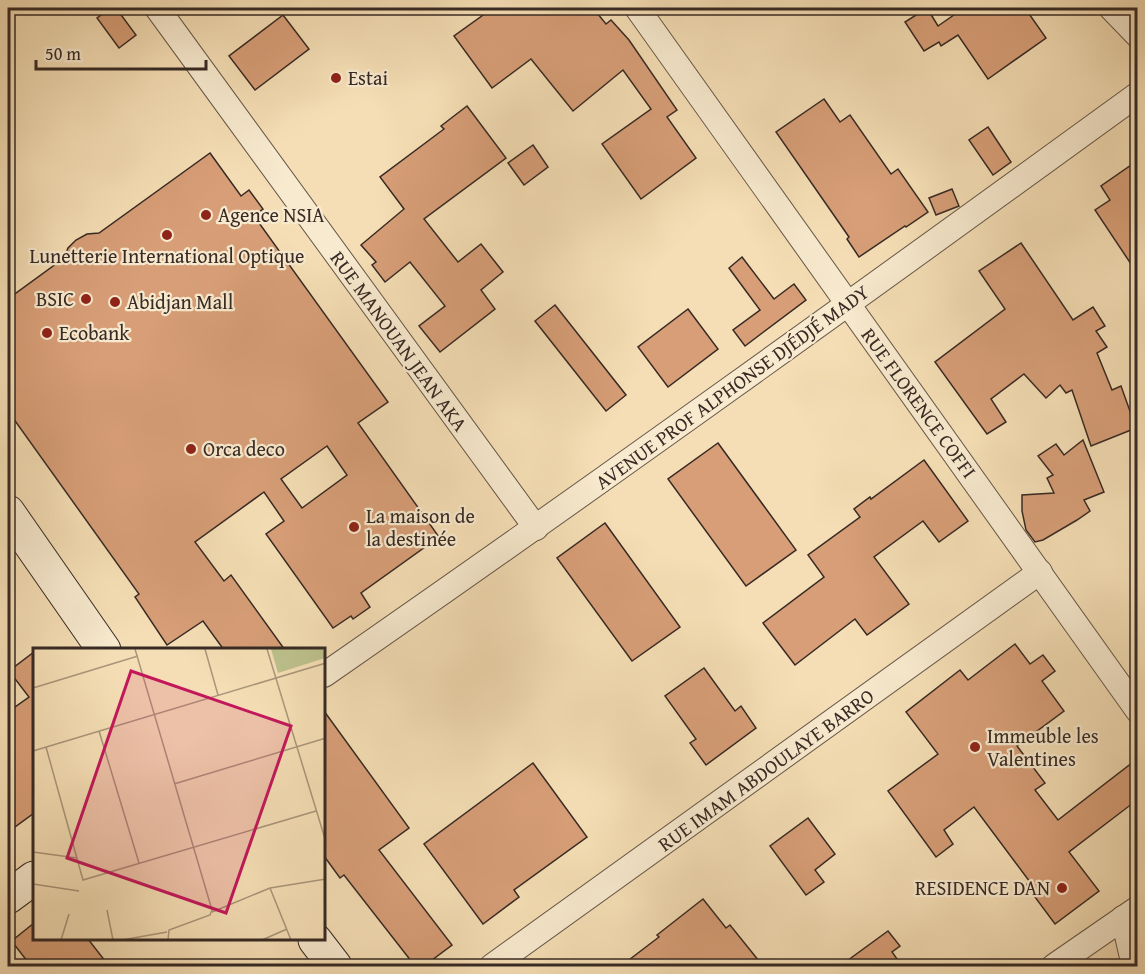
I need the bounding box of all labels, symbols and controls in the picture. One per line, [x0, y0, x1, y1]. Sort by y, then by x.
scale bar [36, 33, 206, 71]
text: 50 m [45, 40, 81, 67]
place label: Estai [348, 63, 389, 92]
marker: Estai [329, 71, 343, 85]
place label: Agence NSIA [218, 200, 324, 229]
marker: Agence NSIA [199, 208, 213, 222]
marker: Lunetterie International Optique [160, 228, 174, 242]
place label: Lunetterie International Optique [29, 241, 305, 270]
street label: RUE MANOUAN JEAN AKA [324, 244, 475, 437]
street label: AVENUE PROF ALPHONSE DJÉDJÉ MADY [589, 277, 875, 496]
place label: BSIC [36, 284, 74, 313]
place label: Abidjan Mall [127, 287, 234, 316]
marker: BSIC [79, 292, 93, 306]
marker: Abidjan Mall [108, 295, 122, 309]
place label: Ecobank [59, 318, 130, 347]
street label: RUE FLORENCE COFFI [855, 322, 984, 484]
marker: Ecobank [40, 326, 54, 340]
place label: Orca deco [203, 434, 285, 463]
marker: Orca deco [184, 442, 198, 456]
place label: La maison de la destinée [366, 501, 475, 553]
marker: La maison de la destinée [347, 520, 361, 534]
inset map [33, 648, 326, 941]
street label: RUE IMAM ABDOULAYE BARRO [652, 681, 880, 858]
place label: Immeuble les Valentines [987, 721, 1099, 773]
marker: Immeuble les Valentines [968, 740, 982, 754]
place label: RESIDENCE DAN [915, 873, 1050, 902]
marker: RESIDENCE DAN [1055, 881, 1069, 895]

